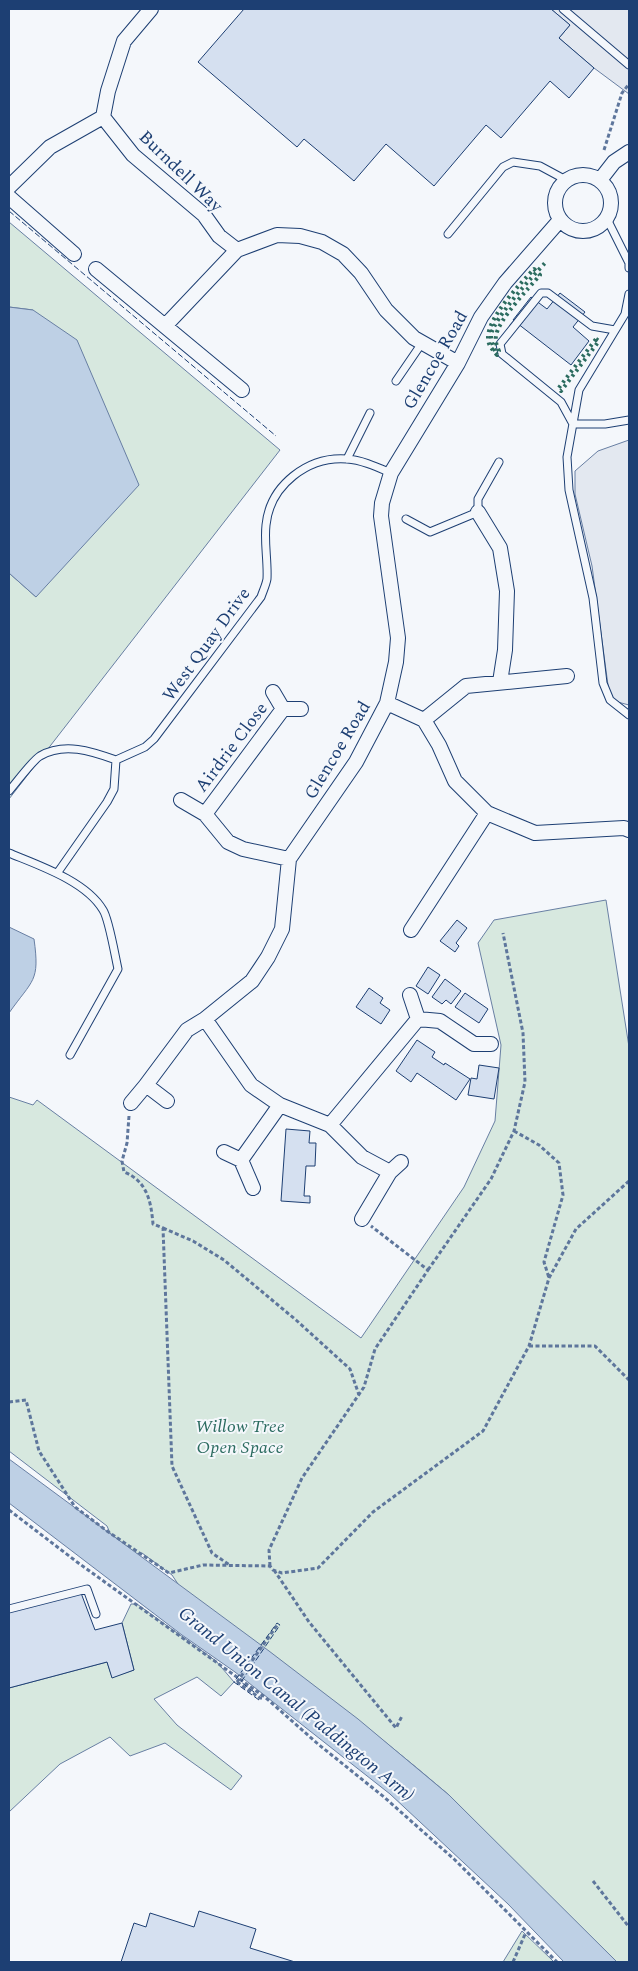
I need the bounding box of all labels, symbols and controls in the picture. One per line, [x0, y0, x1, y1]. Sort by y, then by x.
street label: Burndell Way [132, 124, 230, 220]
street label: Glencoe Road [396, 306, 475, 415]
street label: West Quay Drive [156, 582, 257, 707]
street label: Airdrie Close [188, 696, 274, 798]
street label: Glencoe Road [297, 696, 377, 805]
park label: Willow Tree Open Space [195, 1413, 285, 1461]
water label: Grand Union Canal (Paddington Arm) [172, 1599, 421, 1809]

